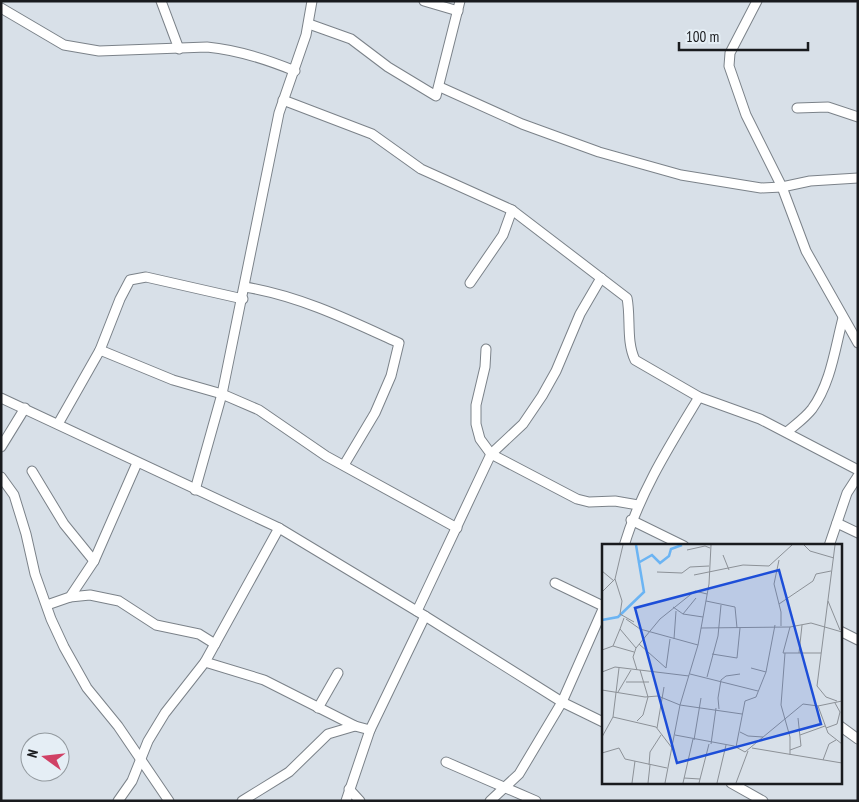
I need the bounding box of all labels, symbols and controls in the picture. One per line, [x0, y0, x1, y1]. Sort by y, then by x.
scale bar [679, 20, 808, 52]
text: 100 m [686, 27, 719, 46]
inset map [602, 544, 842, 784]
north arrow [20, 732, 70, 782]
text: N [23, 748, 42, 760]

